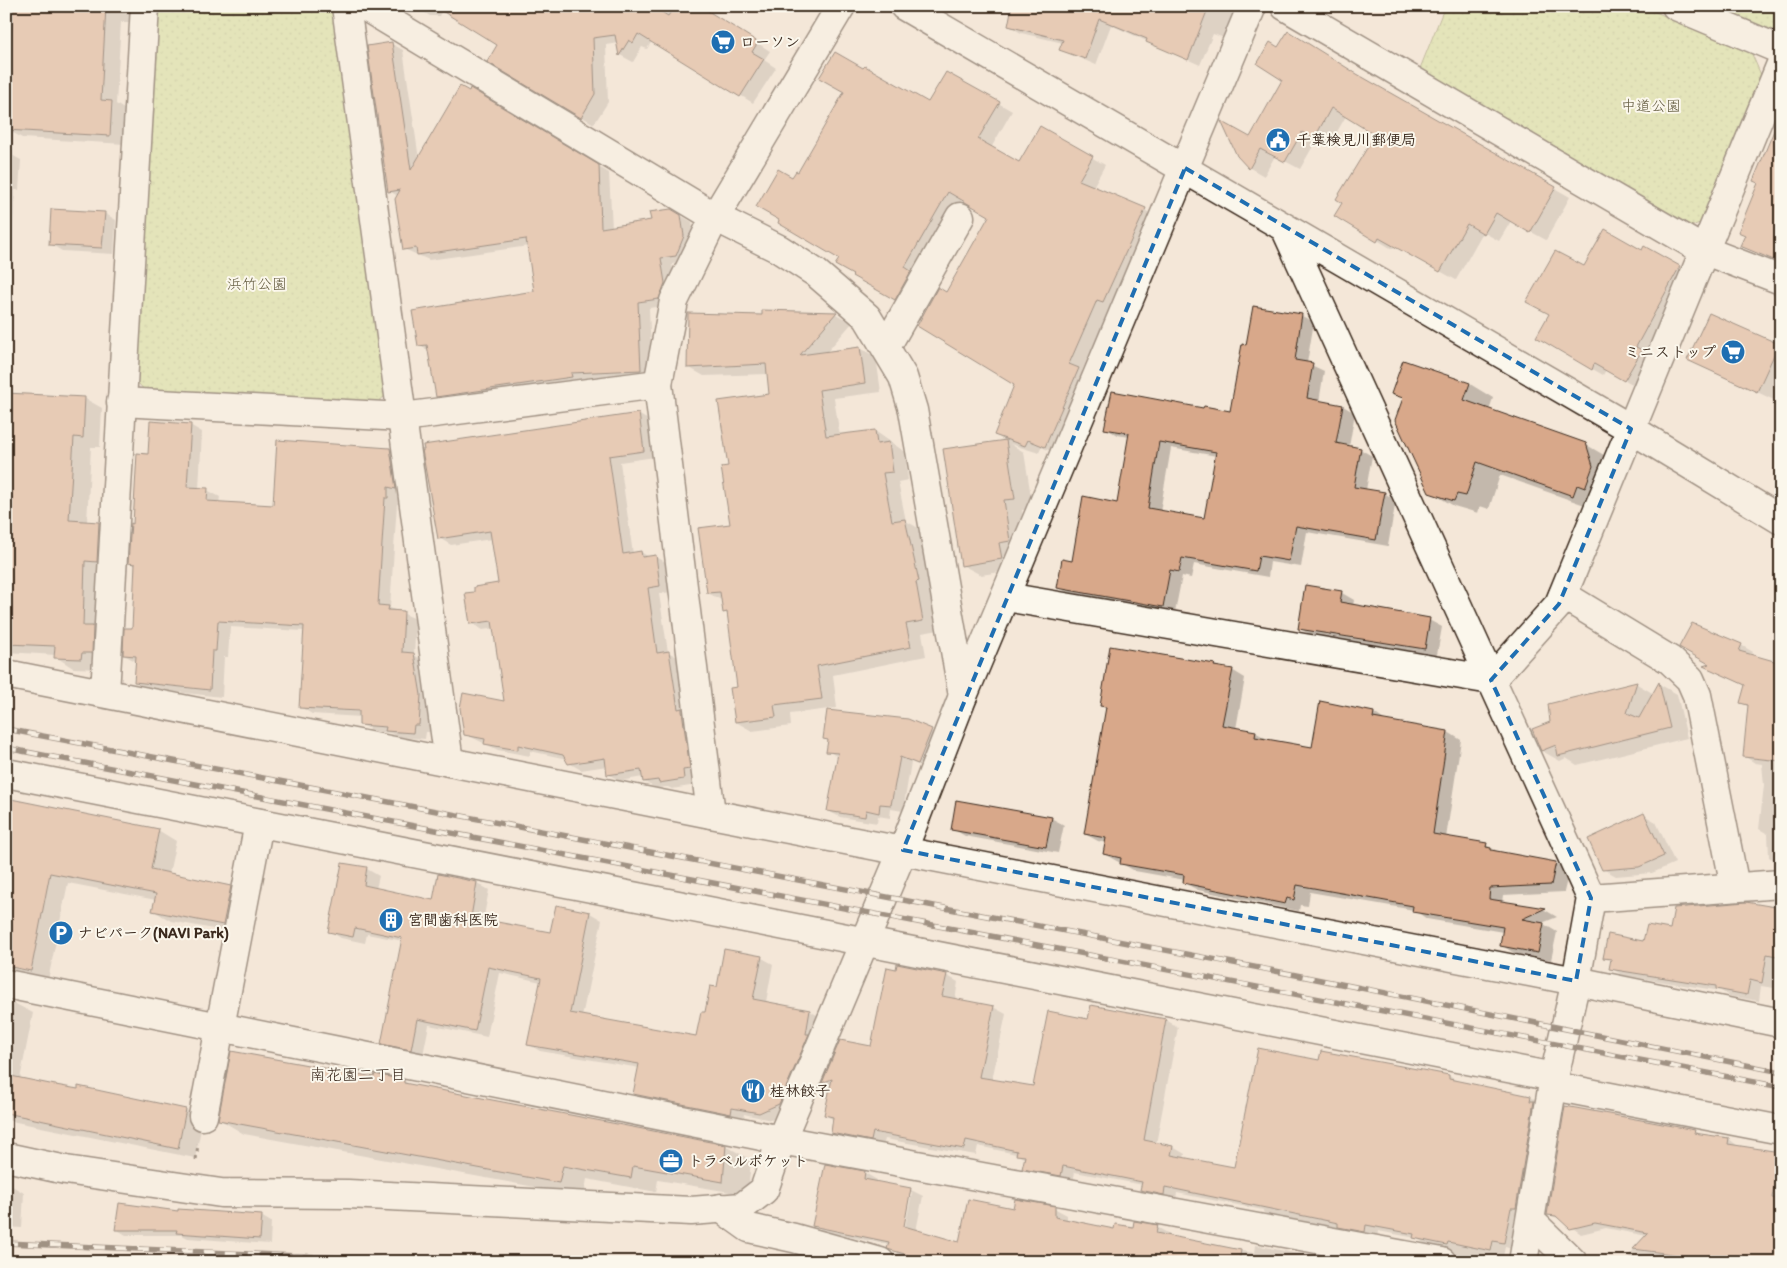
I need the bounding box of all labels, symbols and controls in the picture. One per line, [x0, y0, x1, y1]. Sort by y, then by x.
supermarket icon: ローソン [710, 29, 736, 55]
place label: ローソン [740, 33, 800, 51]
park label: 中道公園 [1621, 97, 1681, 115]
public building icon: 千葉検見川郵便局 [1265, 127, 1291, 153]
place label: 千葉検見川郵便局 [1296, 131, 1416, 149]
park label: 浜竹公園 [227, 275, 287, 293]
supermarket icon: ミニストップ [1720, 339, 1746, 365]
place label: ミニストップ [1624, 343, 1716, 361]
building icon: 宮間歯科医院 [378, 907, 404, 933]
place label: 宮間歯科医院 [408, 911, 498, 929]
parking icon: ナビパーク(NAVI Park) [48, 920, 74, 946]
place label: ナビパーク(NAVI Park) [78, 924, 229, 943]
district label: 南花園二丁目 [310, 1065, 406, 1084]
restaurant icon: 桂林餃子 [740, 1078, 766, 1104]
place label: 桂林餃子 [770, 1082, 830, 1100]
office icon: トラベルポケット [658, 1148, 684, 1174]
place label: トラベルポケット [688, 1152, 808, 1170]

